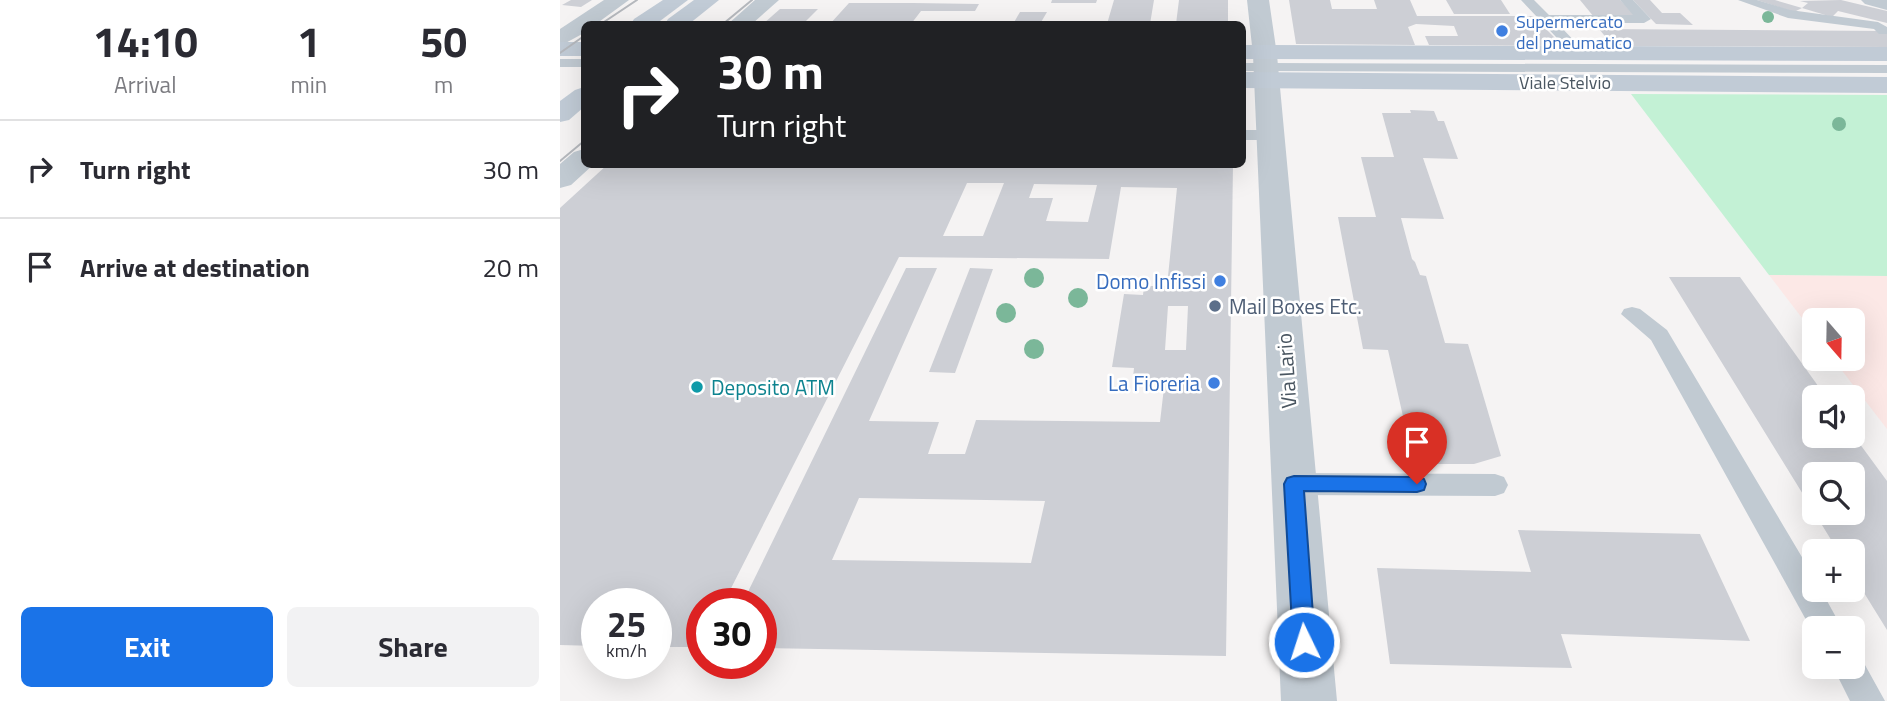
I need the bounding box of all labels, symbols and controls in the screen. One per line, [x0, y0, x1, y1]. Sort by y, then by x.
place label: Supermercato del pneumatico [1516, 8, 1632, 56]
text: 14:10 [93, 9, 198, 73]
text: 1 [297, 9, 321, 73]
text: 50 [420, 9, 467, 73]
marker: Supermercato del pneumatico [1494, 23, 1510, 39]
text: 30 m [717, 33, 824, 108]
icon: right [602, 49, 693, 140]
text: Arrival [114, 67, 176, 102]
text: min [291, 67, 327, 102]
text: m [434, 67, 453, 102]
street label: Viale Stelvio [1519, 69, 1611, 96]
text: Turn right [717, 101, 846, 149]
icon: right [21, 150, 59, 188]
text: Turn right [80, 150, 191, 189]
text: 30 m [482, 150, 539, 189]
icon: arrive [21, 248, 59, 286]
text: Arrive at destination [80, 248, 310, 287]
text: 20 m [482, 248, 539, 287]
place label: Domo Infissi [1096, 265, 1206, 297]
marker: Domo Infissi [1212, 273, 1228, 289]
place label: Mail Boxes Etc. [1229, 290, 1362, 322]
marker: Mail Boxes Etc. [1207, 298, 1223, 314]
north arrow [1802, 308, 1866, 371]
map controls [1802, 308, 1865, 679]
street label: Via Lario [1267, 332, 1305, 410]
place label: La Fioreria [1108, 367, 1200, 399]
place label: Deposito ATM [711, 371, 835, 403]
marker: La Fioreria [1206, 375, 1222, 391]
marker: Deposito ATM [689, 379, 705, 395]
button: sound [1802, 385, 1865, 448]
pin [1387, 412, 1447, 484]
icon: arrive [1398, 423, 1436, 461]
button: search [1802, 462, 1865, 525]
button: + [1802, 539, 1865, 602]
speed limit sign: 30 [686, 588, 777, 679]
text: 25 [607, 597, 646, 651]
position arrow [1267, 605, 1341, 679]
button: Exit [21, 607, 273, 687]
button: Share [287, 607, 539, 687]
button: − [1802, 616, 1865, 679]
text: km/h [606, 637, 647, 664]

